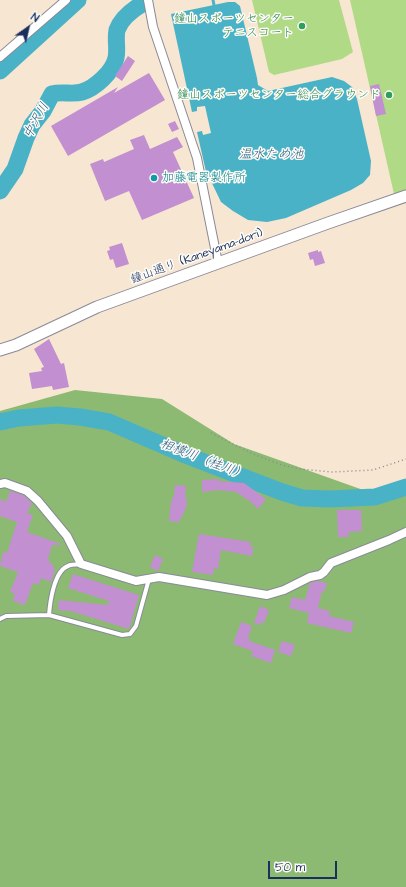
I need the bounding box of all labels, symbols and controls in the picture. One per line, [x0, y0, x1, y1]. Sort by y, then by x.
north arrow [8, 8, 48, 48]
text: N [28, 9, 42, 26]
place label: 鐘山スポーツセンター テニスコート [174, 12, 294, 40]
marker: 鐘山スポーツセンター テニスコート [297, 21, 307, 31]
place label: 鐘山スポーツセンター総合グラウンド [177, 88, 381, 102]
marker: 鐘山スポーツセンター総合グラウンド [384, 90, 394, 100]
water label: 中沢川 [21, 100, 53, 142]
water label: 温水ため池 [239, 147, 303, 163]
place label: 加藤電器製作所 [162, 171, 246, 185]
marker: 加藤電器製作所 [149, 173, 159, 183]
street label: 鐘山通り (Kaneyama-dori) [129, 226, 265, 288]
water label: 相模川（桂川） [158, 436, 248, 484]
scale bar [270, 853, 339, 879]
text: 50 m [275, 859, 305, 876]

